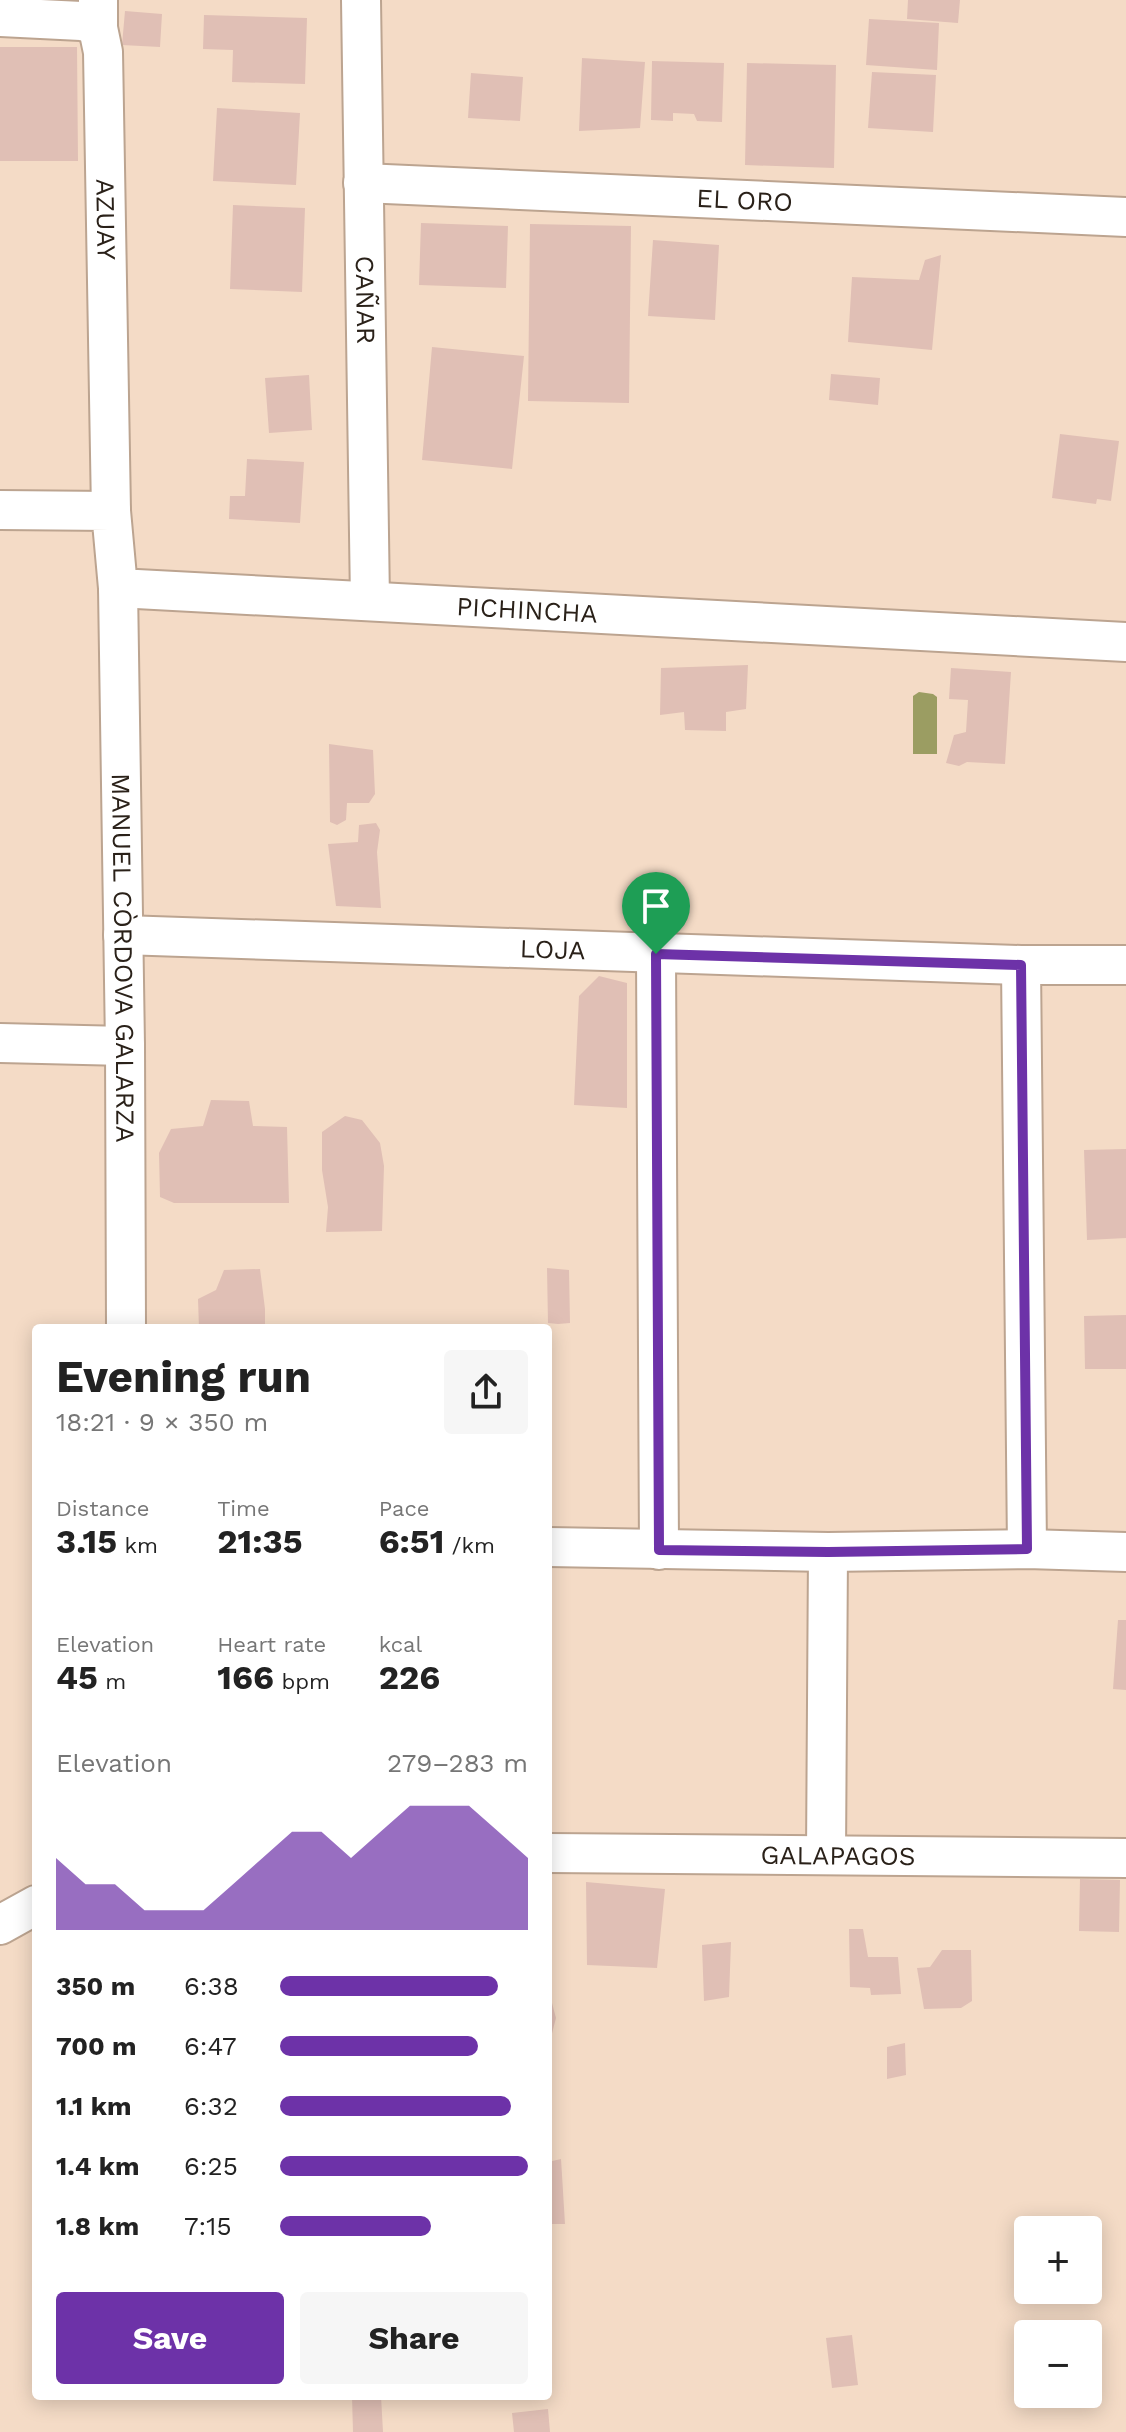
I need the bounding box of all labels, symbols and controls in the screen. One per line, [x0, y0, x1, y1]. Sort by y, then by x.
street label: AZUAY [90, 178, 122, 261]
street label: EL ORO [696, 183, 793, 217]
street label: CAÑAR [350, 255, 381, 344]
street label: PICHINCHA [456, 591, 599, 629]
street label: MANUEL CÒRDOVA GALARZA [106, 773, 140, 1143]
pin [622, 872, 690, 954]
icon: arrive [634, 884, 678, 928]
street label: LOJA [519, 933, 586, 965]
button: share [444, 1350, 528, 1434]
text: Evening run [56, 1351, 311, 1403]
text: 18:21 · 9 × 350 m [56, 1407, 268, 1437]
text: Distance [56, 1496, 150, 1521]
text: Time [217, 1496, 270, 1521]
text: Pace [379, 1496, 430, 1521]
text: 3.15 [56, 1521, 117, 1561]
text: 21:35 [217, 1521, 303, 1561]
text: 6:51 [379, 1521, 444, 1561]
text: km [117, 1533, 158, 1558]
text: /km [444, 1533, 495, 1558]
text: Elevation [56, 1632, 154, 1657]
text: Heart rate [217, 1632, 326, 1657]
text: kcal [379, 1632, 422, 1657]
text: 45 [56, 1657, 98, 1697]
text: 166 [217, 1657, 274, 1697]
text: 226 [379, 1657, 440, 1697]
text: m [98, 1669, 126, 1694]
text: bpm [274, 1669, 330, 1694]
text: Elevation [56, 1748, 172, 1778]
text: 279–283 m [387, 1748, 528, 1778]
street label: GALAPAGOS [760, 1840, 916, 1871]
text: 350 m [56, 1971, 135, 2001]
text: 6:38 [184, 1971, 239, 2001]
text: 700 m [56, 2031, 137, 2061]
text: 6:47 [184, 2031, 237, 2061]
text: 1.1 km [56, 2091, 131, 2121]
text: 6:32 [184, 2091, 238, 2121]
text: 1.4 km [56, 2151, 140, 2181]
text: 6:25 [184, 2151, 238, 2181]
text: 1.8 km [56, 2211, 139, 2241]
text: 7:15 [184, 2211, 232, 2241]
map controls [1014, 2216, 1102, 2408]
button: + [1014, 2216, 1102, 2304]
button: Save [56, 2292, 284, 2384]
button: Share [300, 2292, 528, 2384]
button: − [1014, 2320, 1102, 2408]

